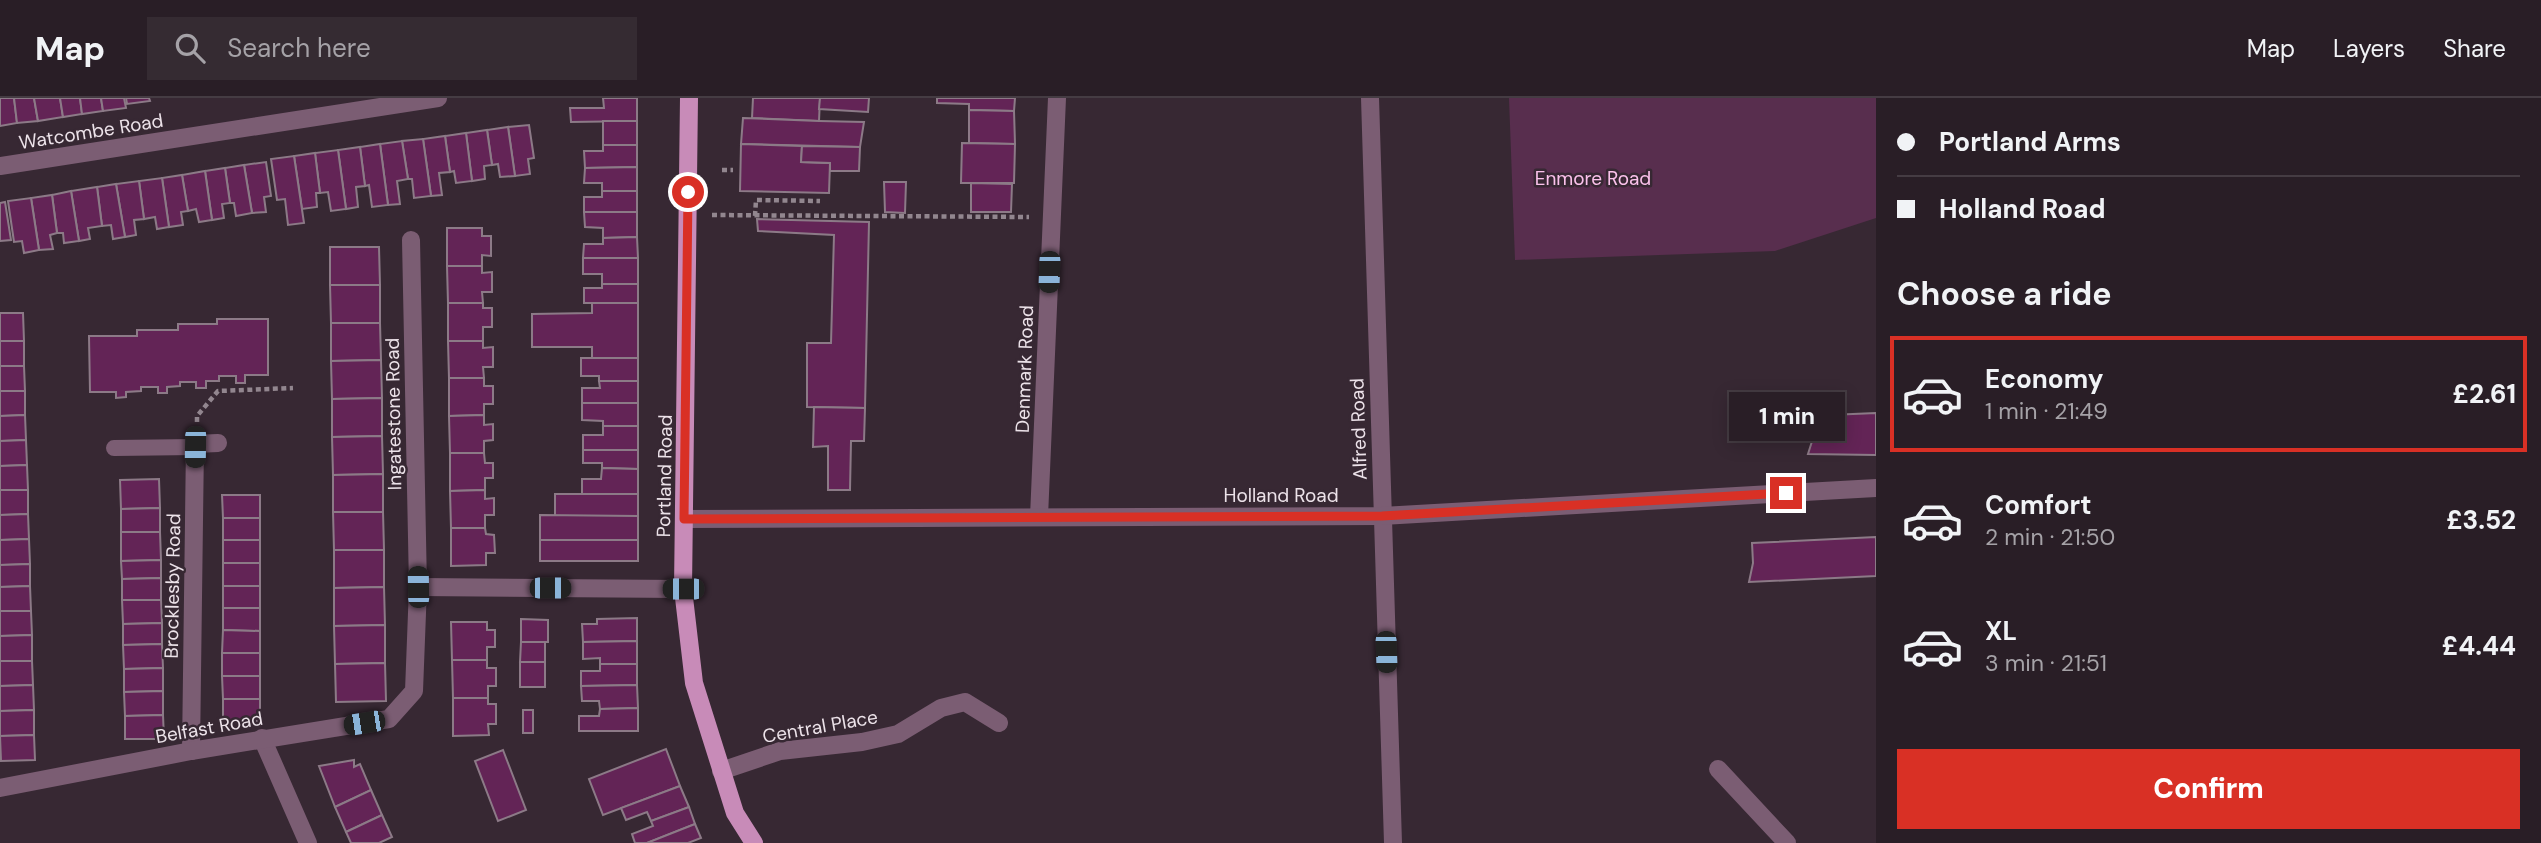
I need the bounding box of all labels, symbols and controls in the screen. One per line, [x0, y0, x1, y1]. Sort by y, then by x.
search box [147, 17, 637, 80]
text: Map [35, 27, 105, 70]
icon: search [171, 29, 209, 67]
text: Search here [227, 31, 371, 65]
text: Map [2247, 33, 2295, 64]
text: Layers [2333, 33, 2405, 64]
text: Share [2443, 33, 2506, 64]
street label: Watcombe Road [17, 108, 165, 155]
text: Portland Arms [1939, 125, 2121, 159]
park label: Enmore Road [1535, 166, 1651, 191]
route start [672, 176, 704, 208]
text: Holland Road [1939, 192, 2105, 226]
car [1038, 251, 1061, 293]
text: Choose a ride [1897, 273, 2112, 315]
street label: Denmark Road [1010, 305, 1039, 433]
street label: Ingatestone Road [380, 338, 407, 490]
text: Economy [1985, 362, 2103, 396]
icon: car [1901, 363, 1964, 426]
text: £2.61 [2453, 377, 2516, 411]
street label: Alfred Road [1344, 378, 1373, 480]
callout: 1 min [1728, 392, 1844, 440]
text: 1 min · 21:49 [1985, 396, 2108, 426]
text: 1 min [1759, 401, 1815, 431]
street label: Portland Road [651, 414, 678, 538]
car [185, 426, 206, 468]
route end [1770, 477, 1802, 509]
street label: Holland Road [1223, 483, 1339, 508]
text: Comfort [1985, 488, 2091, 522]
icon: car [1901, 489, 1964, 552]
text: £3.52 [2446, 503, 2516, 537]
street label: Brocklesby Road [159, 513, 186, 659]
text: 2 min · 21:50 [1985, 522, 2115, 552]
car [408, 566, 429, 608]
car [530, 578, 572, 599]
car [663, 579, 705, 600]
text: XL [1985, 614, 2017, 648]
icon: car [1901, 615, 1964, 678]
text: £4.44 [2442, 629, 2516, 663]
car [1375, 631, 1398, 673]
text: 3 min · 21:51 [1985, 648, 2107, 678]
street label: Central Place [760, 704, 880, 749]
street label: Belfast Road [153, 706, 265, 749]
car [342, 709, 387, 737]
button: Confirm [1897, 749, 2520, 829]

